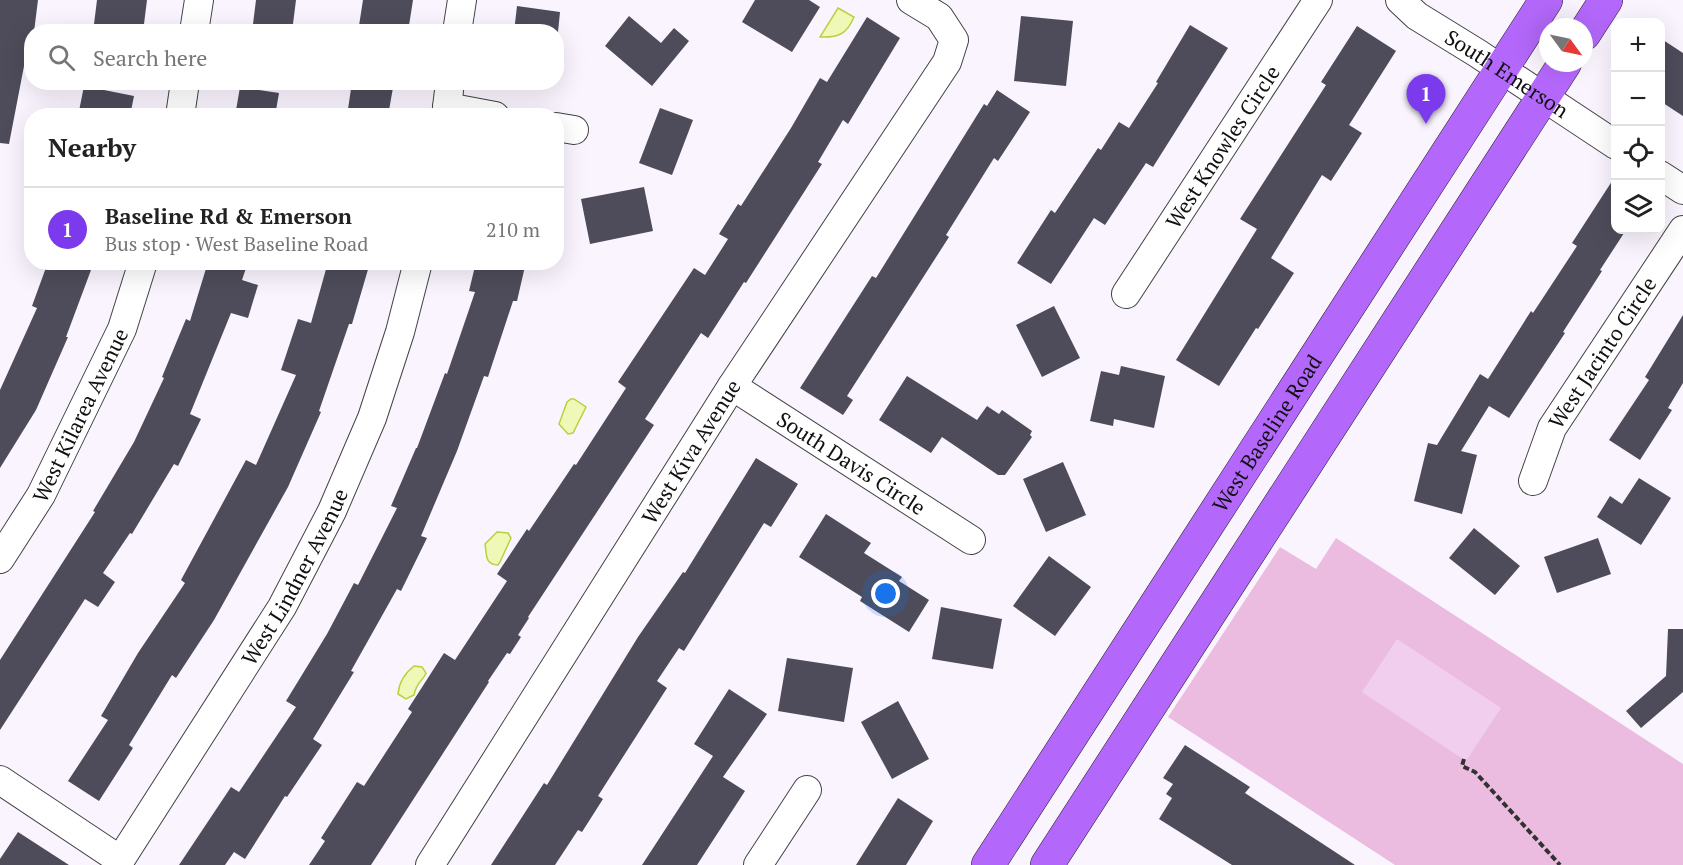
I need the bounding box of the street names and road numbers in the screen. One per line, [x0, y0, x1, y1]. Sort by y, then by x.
street label: South Emerson [1440, 23, 1575, 124]
street label: West Knowles Circle [1159, 60, 1286, 234]
street label: West Jacinto Circle [1542, 271, 1662, 434]
street label: West Kilarea Avenue [26, 323, 134, 507]
street label: West Baseline Road [1206, 349, 1328, 517]
street label: West Kiva Avenue [635, 374, 747, 529]
street label: South Davis Circle [772, 405, 931, 521]
street label: West Lindner Avenue [235, 484, 354, 670]

